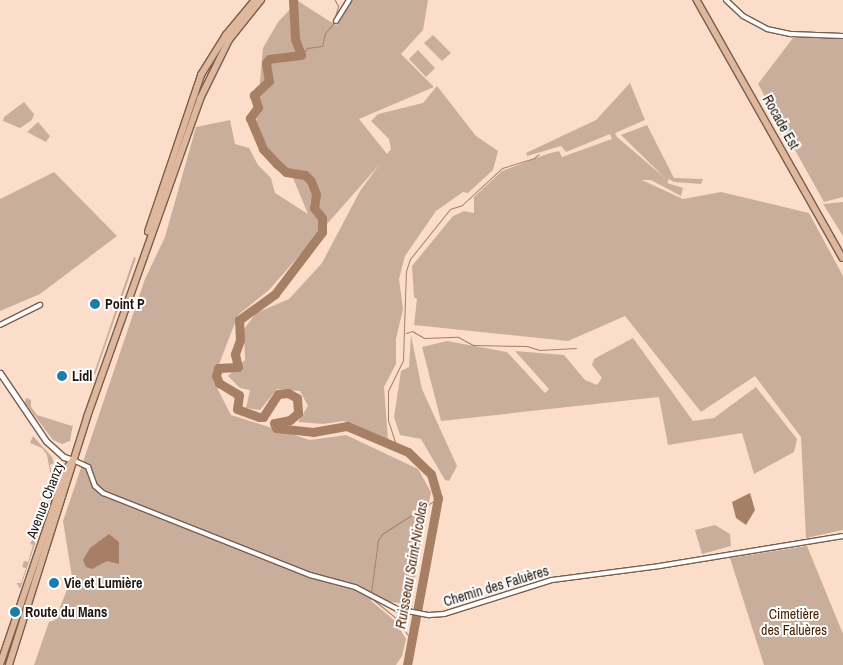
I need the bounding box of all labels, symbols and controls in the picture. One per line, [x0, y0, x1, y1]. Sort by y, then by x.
street label: Rocade Est [759, 92, 803, 152]
place label: Point P [105, 296, 145, 312]
marker: Point P [89, 298, 101, 310]
place label: Lidl [72, 368, 92, 384]
marker: Lidl [56, 370, 68, 382]
street label: Avenue Chanzy [23, 459, 67, 541]
water label: Ruisseau Saint-Nicolas [391, 500, 431, 630]
street label: Chemin des Faluères [441, 562, 551, 610]
place label: Vie et Lumière [64, 575, 142, 591]
marker: Vie et Lumière [48, 577, 60, 589]
place label: Route du Mans [25, 604, 107, 620]
marker: Route du Mans [9, 606, 21, 618]
park label: Cimetière des Faluères [761, 606, 827, 638]

